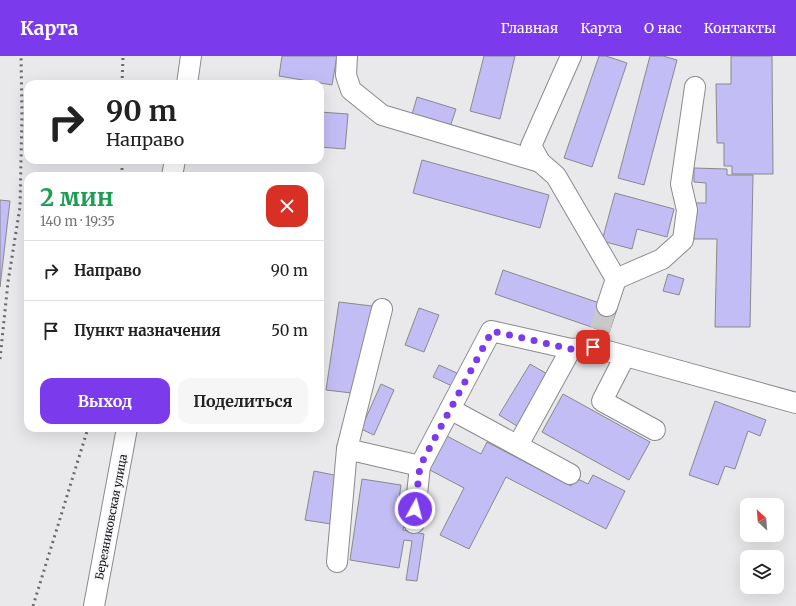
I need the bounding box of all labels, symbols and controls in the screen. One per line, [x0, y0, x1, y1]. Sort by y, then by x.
text: Карта [20, 16, 78, 40]
text: Главная [500, 19, 558, 37]
text: Карта [580, 19, 622, 37]
text: О нас [644, 19, 682, 37]
text: Контакты [704, 19, 776, 37]
text: 90 m [106, 93, 177, 129]
icon: right [40, 96, 92, 148]
text: Направо [106, 128, 184, 151]
text: 2 мин [40, 182, 114, 213]
button: close [266, 185, 308, 227]
text: 140 m · 19:35 [40, 213, 115, 230]
icon: right [40, 260, 62, 282]
text: Направо [74, 261, 141, 280]
text: 90 m [271, 261, 308, 280]
icon: arrive [40, 320, 62, 342]
text: Пункт назначения [74, 321, 221, 340]
text: 50 m [271, 321, 308, 340]
pin [576, 330, 610, 364]
icon: arrive [582, 336, 604, 358]
button: Выход [40, 378, 170, 424]
button: Поделиться [178, 378, 308, 424]
street label: Березниковская улица [92, 453, 130, 581]
position arrow [394, 488, 436, 530]
north arrow [740, 498, 784, 542]
map controls [740, 498, 784, 594]
button: layers [740, 550, 784, 594]

